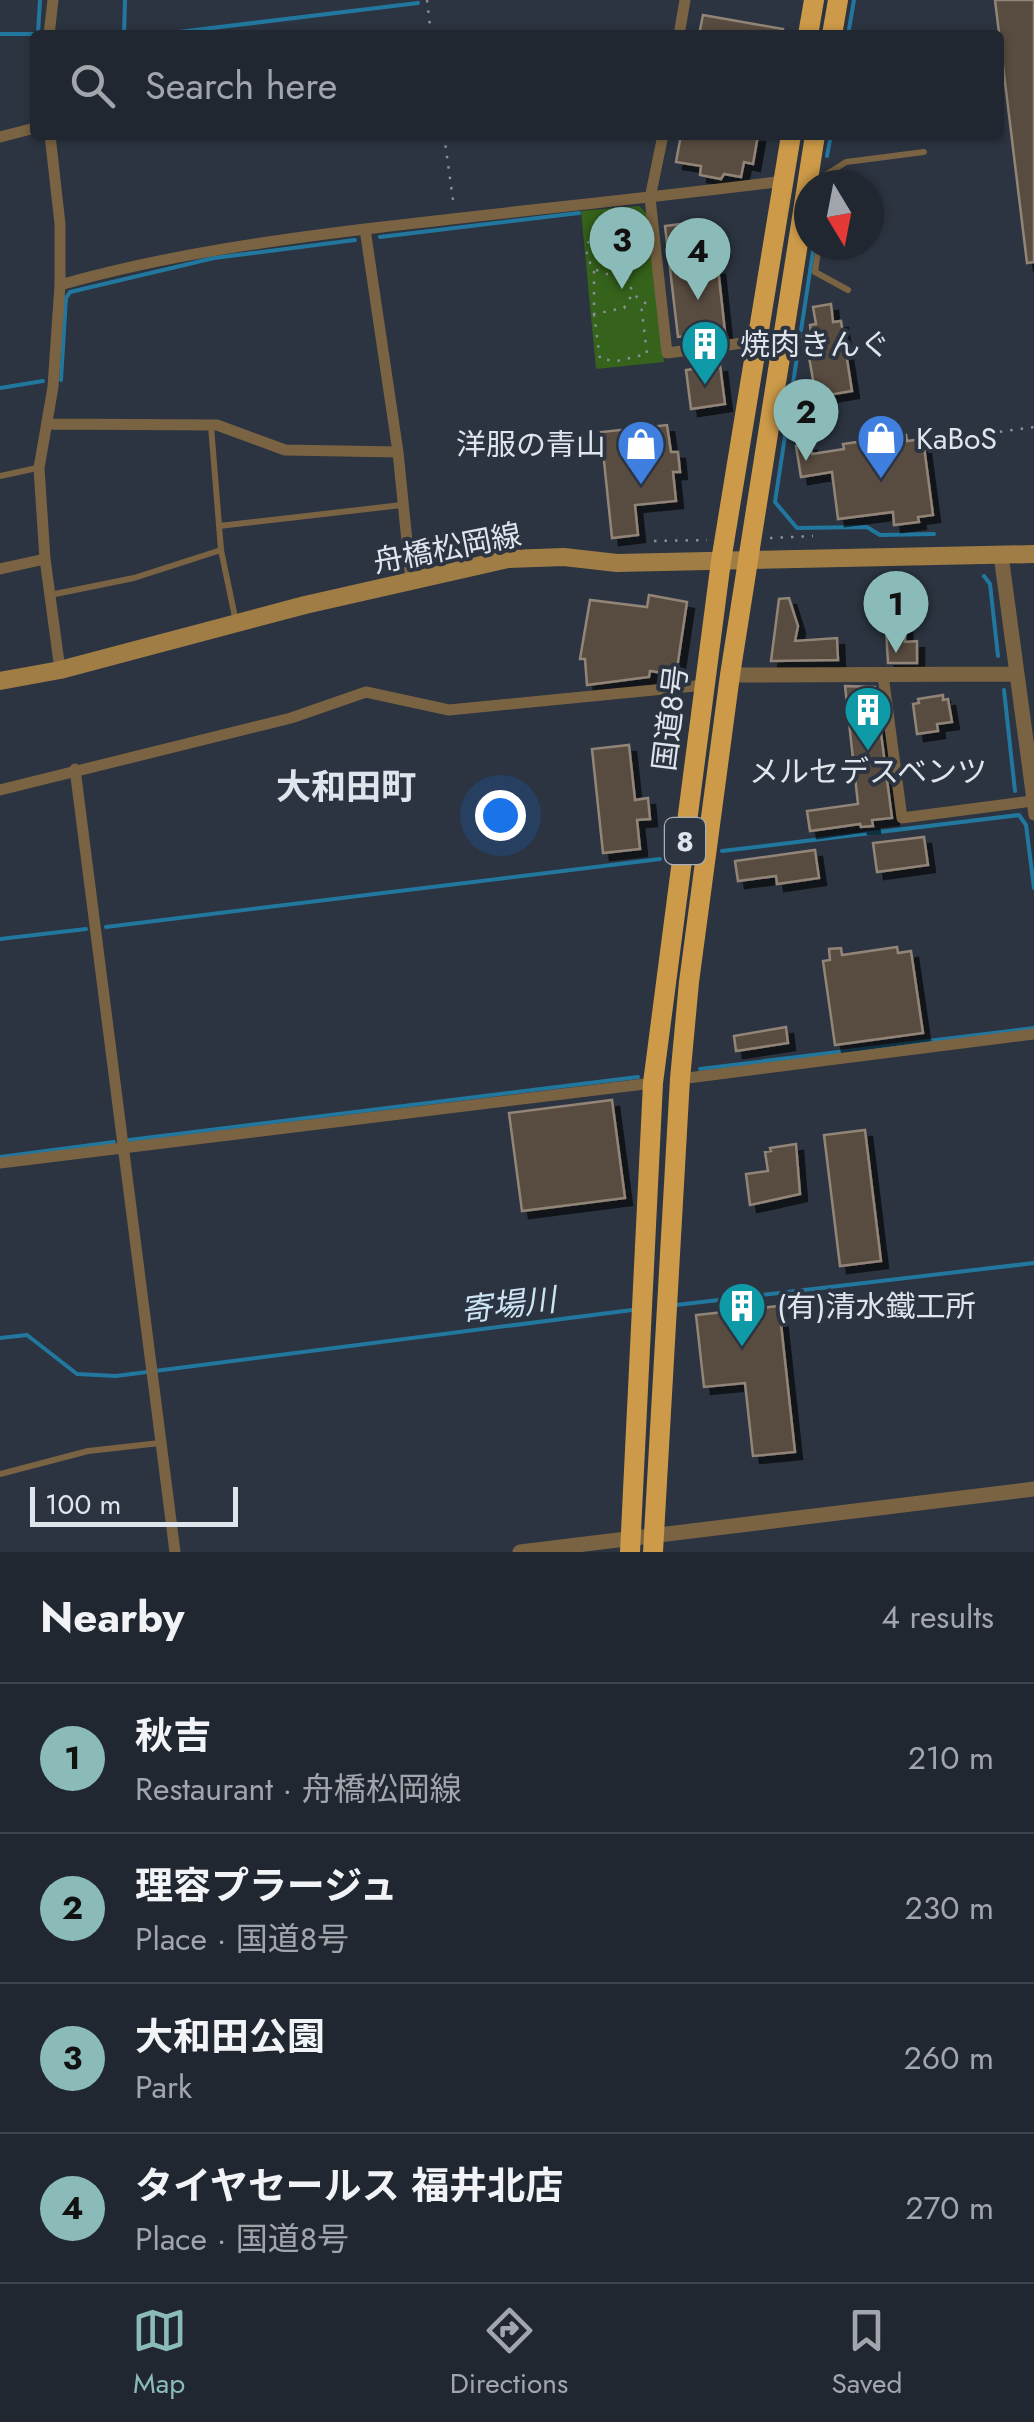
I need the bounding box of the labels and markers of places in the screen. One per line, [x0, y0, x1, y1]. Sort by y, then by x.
pin: 3 [590, 206, 654, 289]
pin: 4 [666, 218, 730, 300]
building icon: 焼肉きんぐ [679, 318, 731, 386]
place label: 焼肉きんぐ [740, 323, 890, 366]
pin: 2 [774, 378, 838, 461]
shop icon: KaBoS [855, 412, 907, 480]
place label: KaBoS [916, 417, 997, 460]
shop icon: 洋服の青山 [615, 418, 667, 486]
place label: 洋服の青山 [456, 423, 606, 466]
pin: 1 [864, 570, 928, 653]
building icon: メルセデスベンツ [842, 684, 894, 752]
place label: メルセデスベンツ [749, 750, 987, 793]
building icon: (有)清水鐵工所 [716, 1280, 768, 1348]
place label: (有)清水鐵工所 [777, 1285, 976, 1328]

